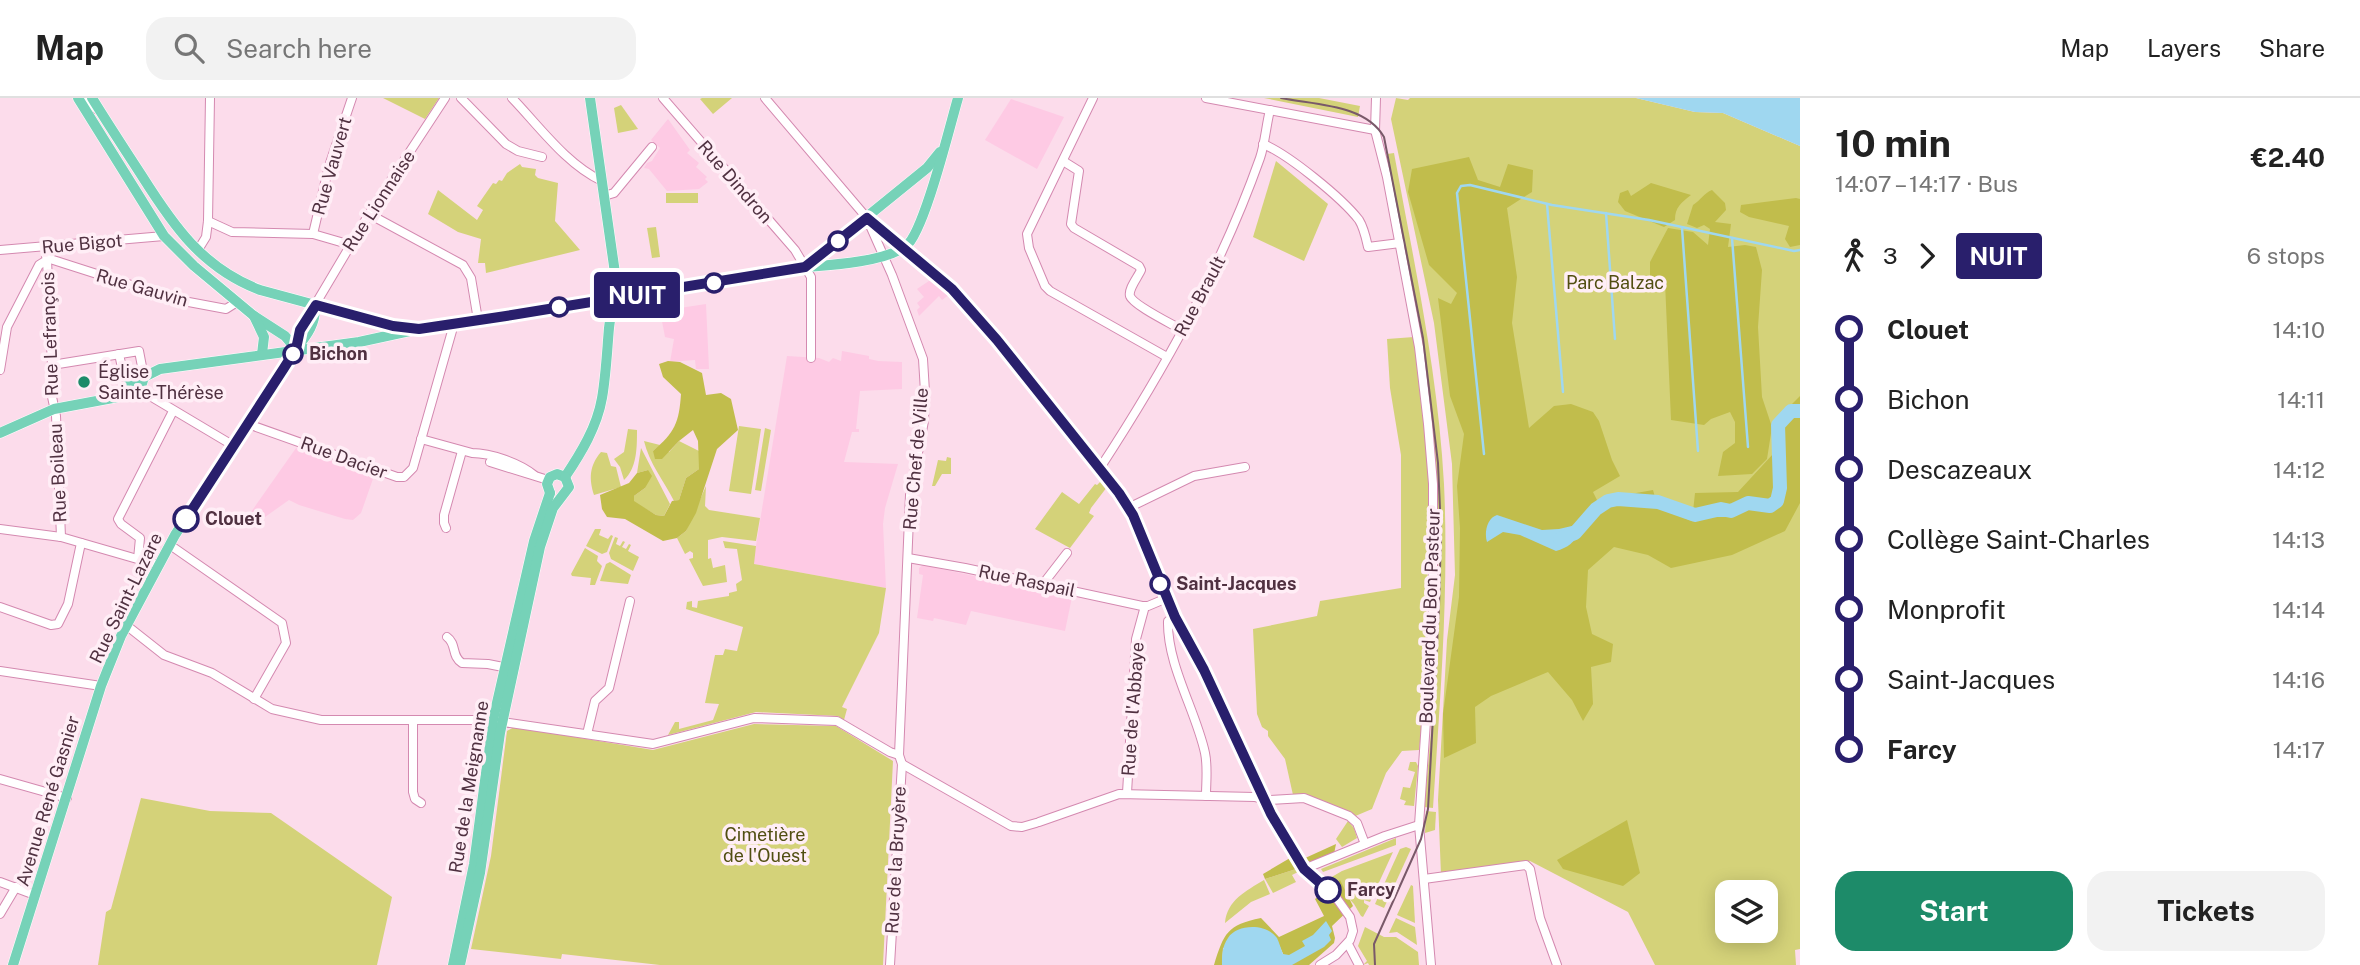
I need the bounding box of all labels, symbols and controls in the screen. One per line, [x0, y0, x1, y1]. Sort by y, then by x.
search box [146, 17, 636, 80]
text: Map [35, 29, 104, 67]
icon: search [170, 29, 208, 67]
text: Search here [226, 33, 372, 64]
text: Map [2060, 34, 2109, 62]
text: Layers [2147, 34, 2221, 62]
text: Share [2259, 34, 2325, 62]
street label: Rue Vauvert [307, 114, 356, 217]
text: 10 min [1835, 121, 1951, 166]
street label: Rue Dindron [694, 136, 777, 227]
text: €2.40 [2251, 142, 2325, 173]
street label: Rue Lionnaise [338, 146, 419, 255]
text: 14:07 – 14:17 · Bus [1835, 170, 2018, 197]
street label: Rue Bigot [41, 230, 123, 257]
unlabelled marker [828, 231, 848, 251]
icon: walk [1835, 237, 1873, 275]
icon: forward [1908, 237, 1946, 275]
text: 3 [1883, 242, 1898, 269]
text: NUIT [1970, 242, 2028, 270]
text: 6 stops [2247, 242, 2325, 269]
street label: Rue Brault [1170, 252, 1229, 340]
street label: Rue Gauvin [94, 264, 190, 311]
street label: Rue Lefrançois [37, 271, 62, 397]
line badge: NUIT [588, 272, 686, 318]
park label: Parc Balzac [1566, 272, 1664, 293]
unlabelled marker [704, 273, 724, 293]
text: NUIT [608, 281, 666, 309]
unlabelled marker [549, 297, 569, 317]
text: Clouet [1887, 314, 1969, 345]
text: 14:10 [2273, 316, 2325, 343]
place label: Bichon [309, 343, 368, 364]
marker: Bichon [283, 344, 303, 364]
place label: Église Sainte-Thérèse [98, 360, 224, 403]
marker: Église Sainte-Thérèse [76, 374, 92, 390]
text: Bichon [1887, 384, 1970, 415]
text: 14:11 [2277, 386, 2325, 413]
street label: Rue Chef de Ville [899, 387, 932, 531]
street label: Rue Boileau [44, 423, 71, 523]
street label: Rue Dacier [298, 432, 390, 483]
text: Descazeaux [1887, 454, 2032, 485]
text: 14:12 [2273, 456, 2325, 483]
marker: Clouet [173, 506, 199, 532]
place label: Clouet [205, 508, 262, 529]
street label: Boulevard du Bon Pasteur [1415, 508, 1444, 724]
text: Collège Saint-Charles [1887, 524, 2150, 555]
text: 14:13 [2272, 526, 2325, 553]
street label: Rue Saint-Lazare [85, 529, 166, 666]
street label: Rue Raspail [977, 560, 1077, 601]
place label: Saint-Jacques [1176, 573, 1296, 594]
marker: Saint-Jacques [1150, 574, 1170, 594]
text: Monprofit [1887, 594, 2006, 625]
text: 14:14 [2272, 596, 2325, 623]
street label: Rue de l'Abbaye [1117, 641, 1148, 777]
text: Saint-Jacques [1887, 664, 2055, 695]
text: 14:16 [2272, 666, 2325, 693]
street label: Rue de la Meignanne [444, 699, 493, 875]
street label: Avenue René Gasnier [12, 713, 83, 889]
text: Farcy [1887, 734, 1957, 765]
text: 14:17 [2273, 736, 2325, 763]
street label: Rue de la Bruyère [881, 786, 910, 934]
park label: Cimetière de l'Ouest [723, 824, 807, 866]
button: Start [1835, 871, 2073, 951]
button: Tickets [2087, 871, 2325, 951]
marker: Farcy [1315, 877, 1341, 903]
place label: Farcy [1347, 879, 1395, 900]
map controls [1715, 880, 1778, 943]
button: layers [1715, 880, 1778, 943]

